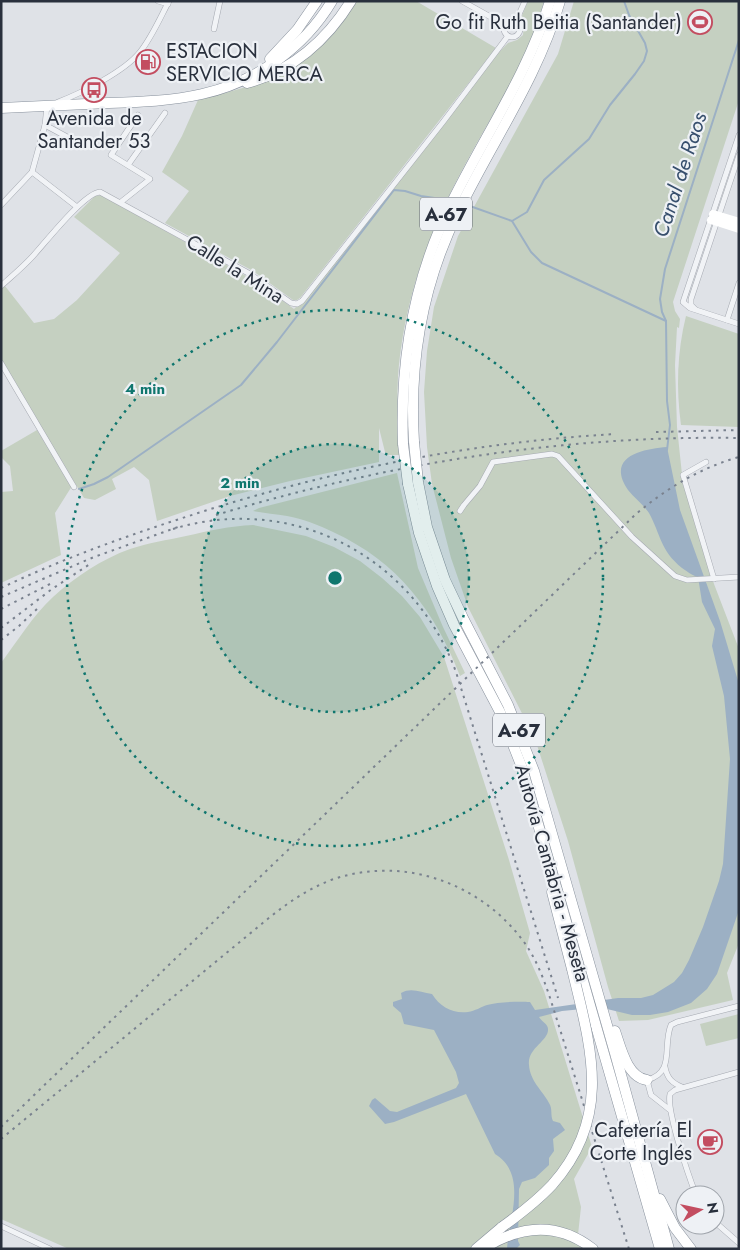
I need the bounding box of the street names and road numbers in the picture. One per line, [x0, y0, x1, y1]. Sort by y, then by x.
road number: A-67 [420, 198, 472, 230]
street label: Calle la Mina [180, 227, 290, 311]
road number: A-67 [493, 714, 545, 746]
street label: Autovía Cantabria - Meseta [507, 761, 597, 985]

